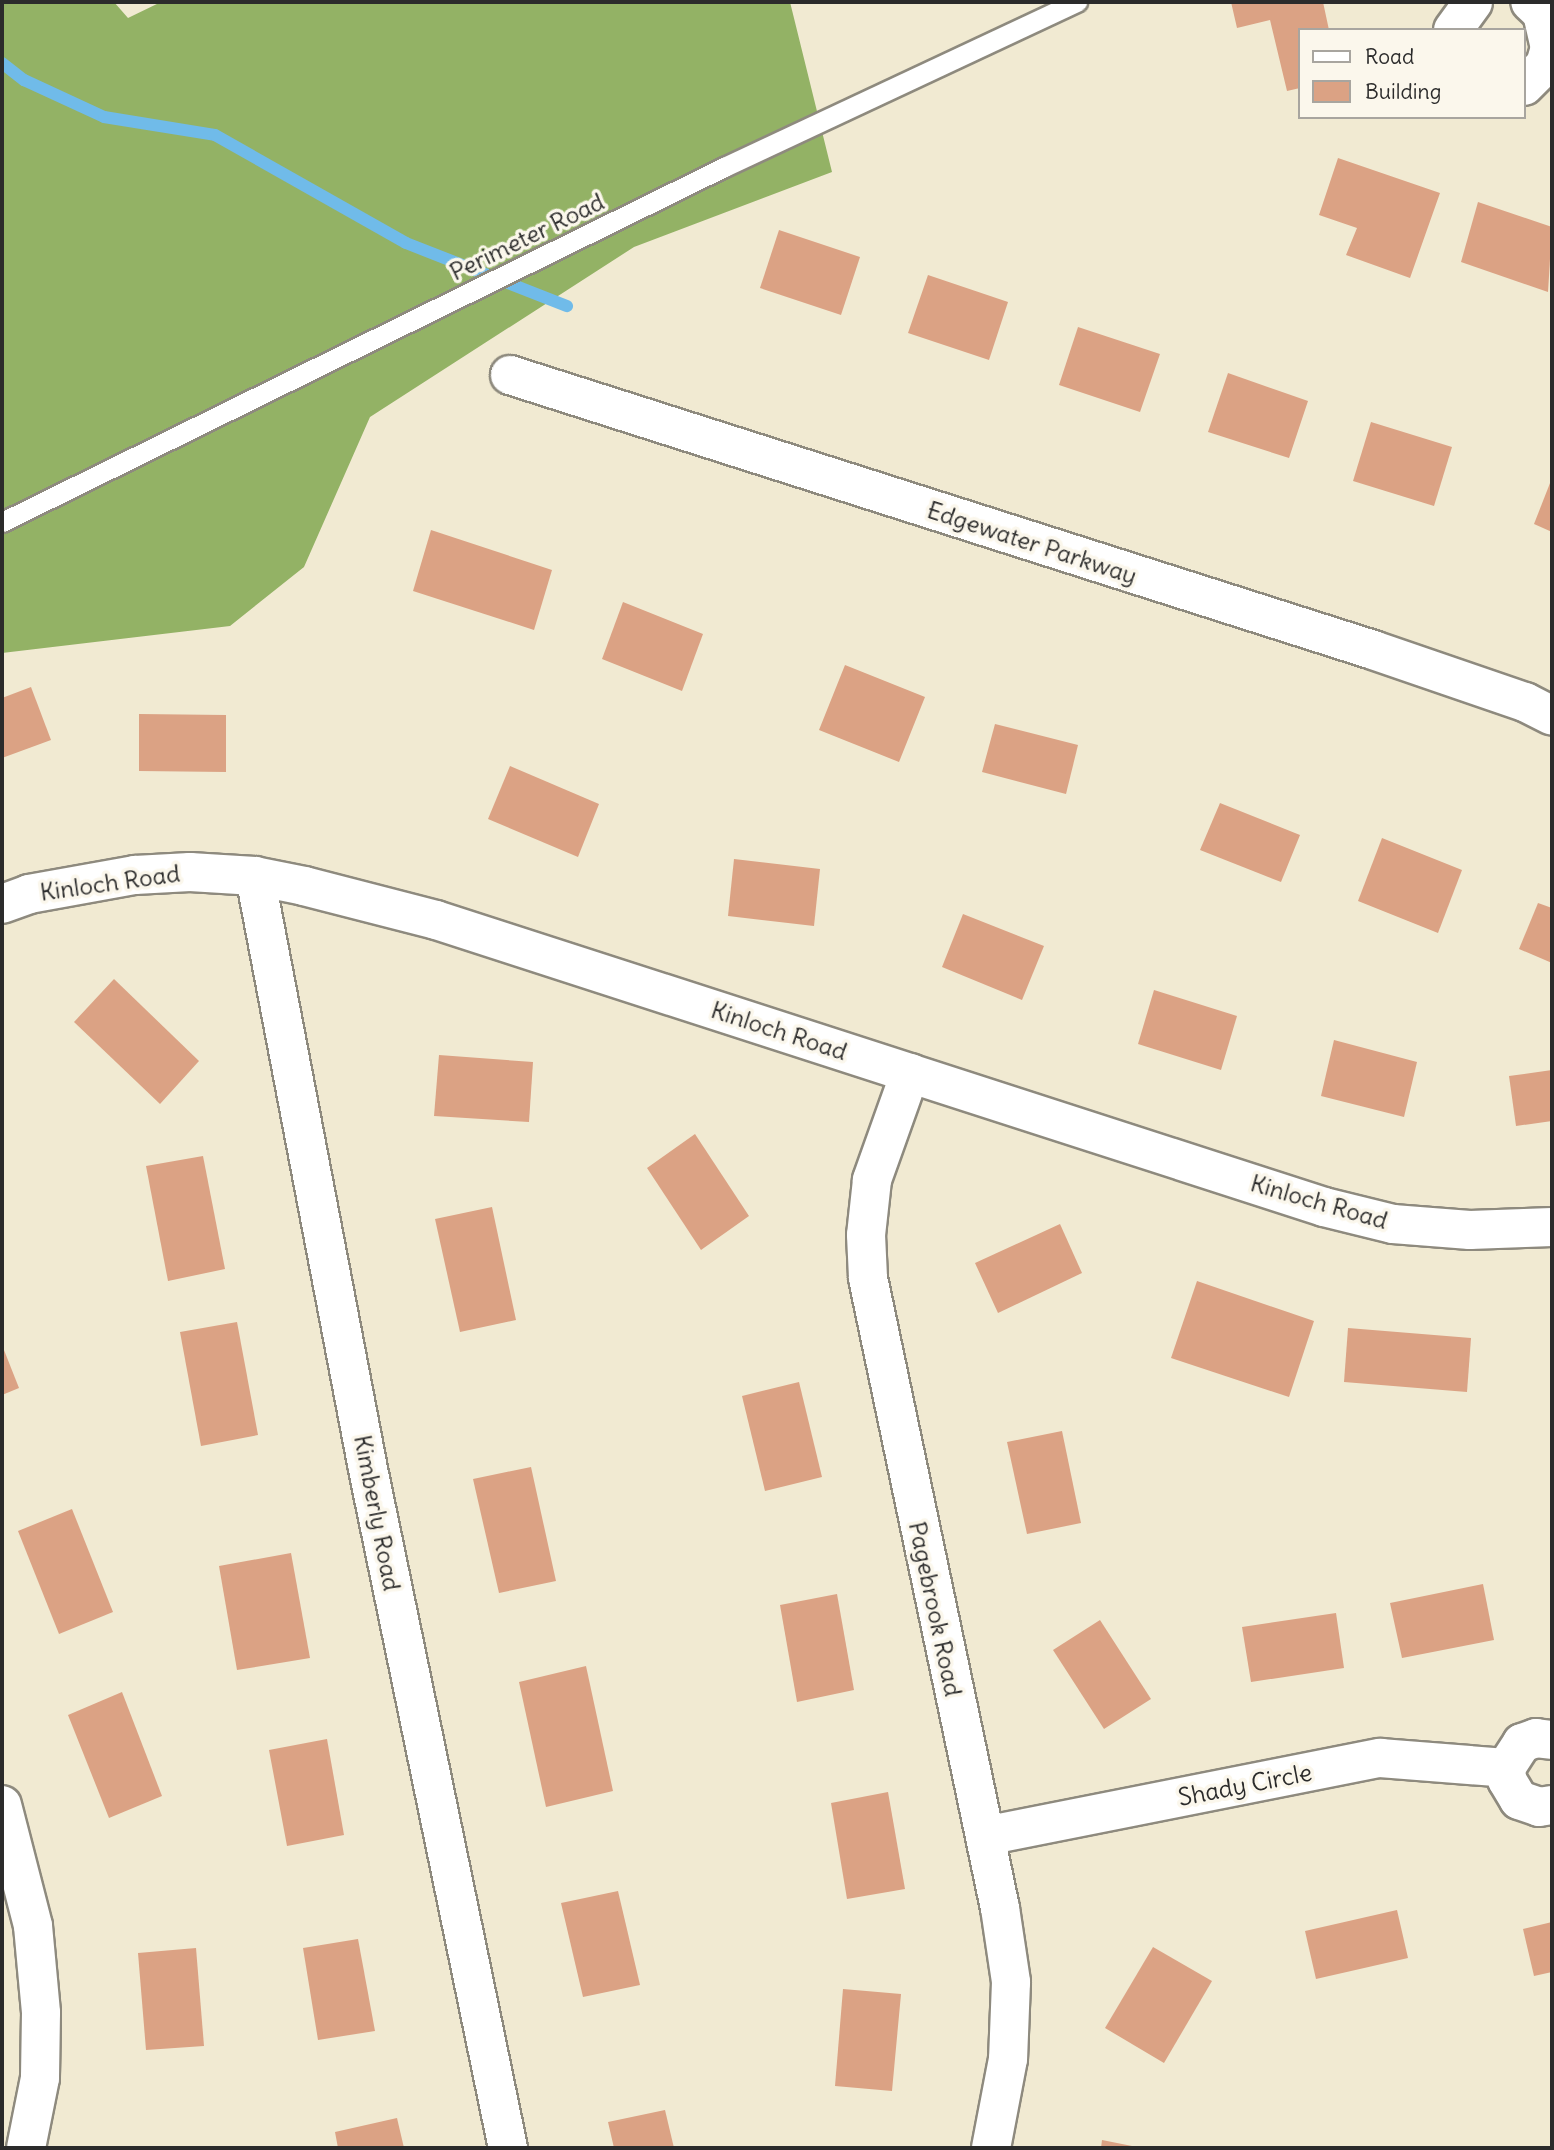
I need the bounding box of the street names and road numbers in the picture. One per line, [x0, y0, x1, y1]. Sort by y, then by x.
street label: Perimeter Road [445, 187, 609, 287]
street label: Edgewater Parkway [924, 496, 1140, 590]
street label: Kinloch Road [38, 859, 182, 907]
street label: Kinloch Road [707, 996, 851, 1066]
street label: Kinloch Road [1247, 1169, 1391, 1235]
street label: Kimberly Road [348, 1433, 406, 1593]
street label: Pagebrook Road [902, 1519, 968, 1699]
street label: Shady Circle [1176, 1758, 1314, 1812]

